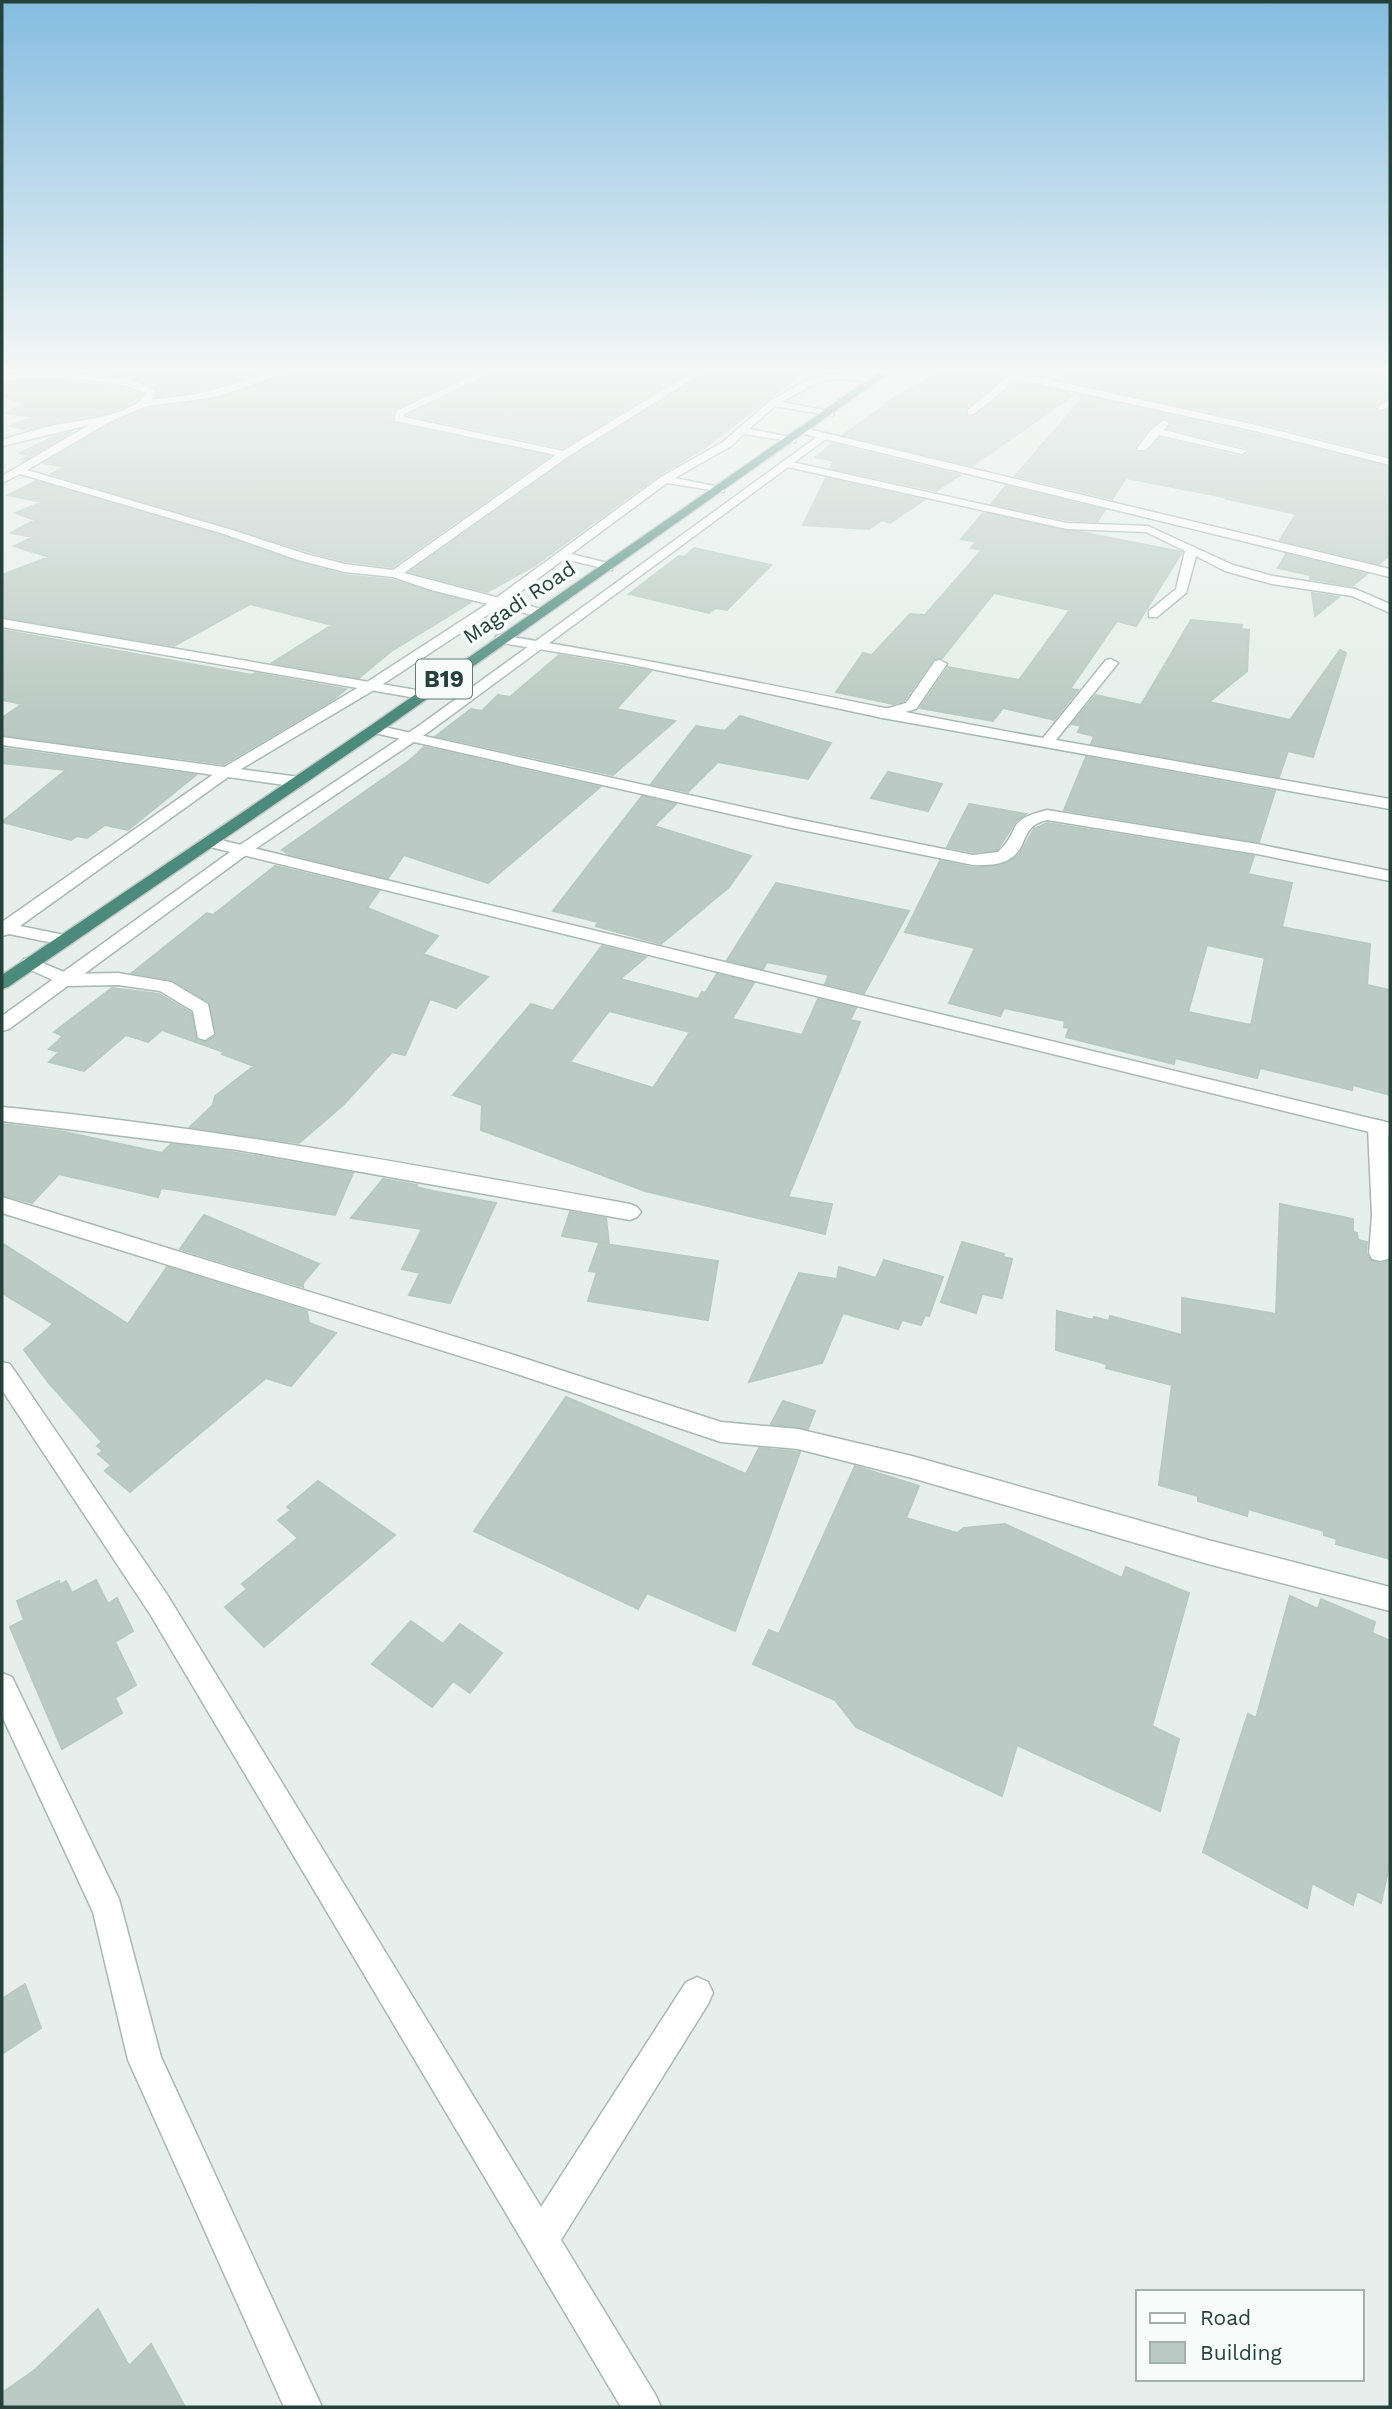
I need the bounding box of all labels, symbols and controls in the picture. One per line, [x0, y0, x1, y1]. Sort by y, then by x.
street label: Magadi Road [458, 555, 580, 649]
road number: B19 [416, 660, 472, 698]
legend [1136, 2290, 1364, 2381]
text: Road [1200, 2305, 1251, 2330]
text: Building [1200, 2340, 1282, 2365]

